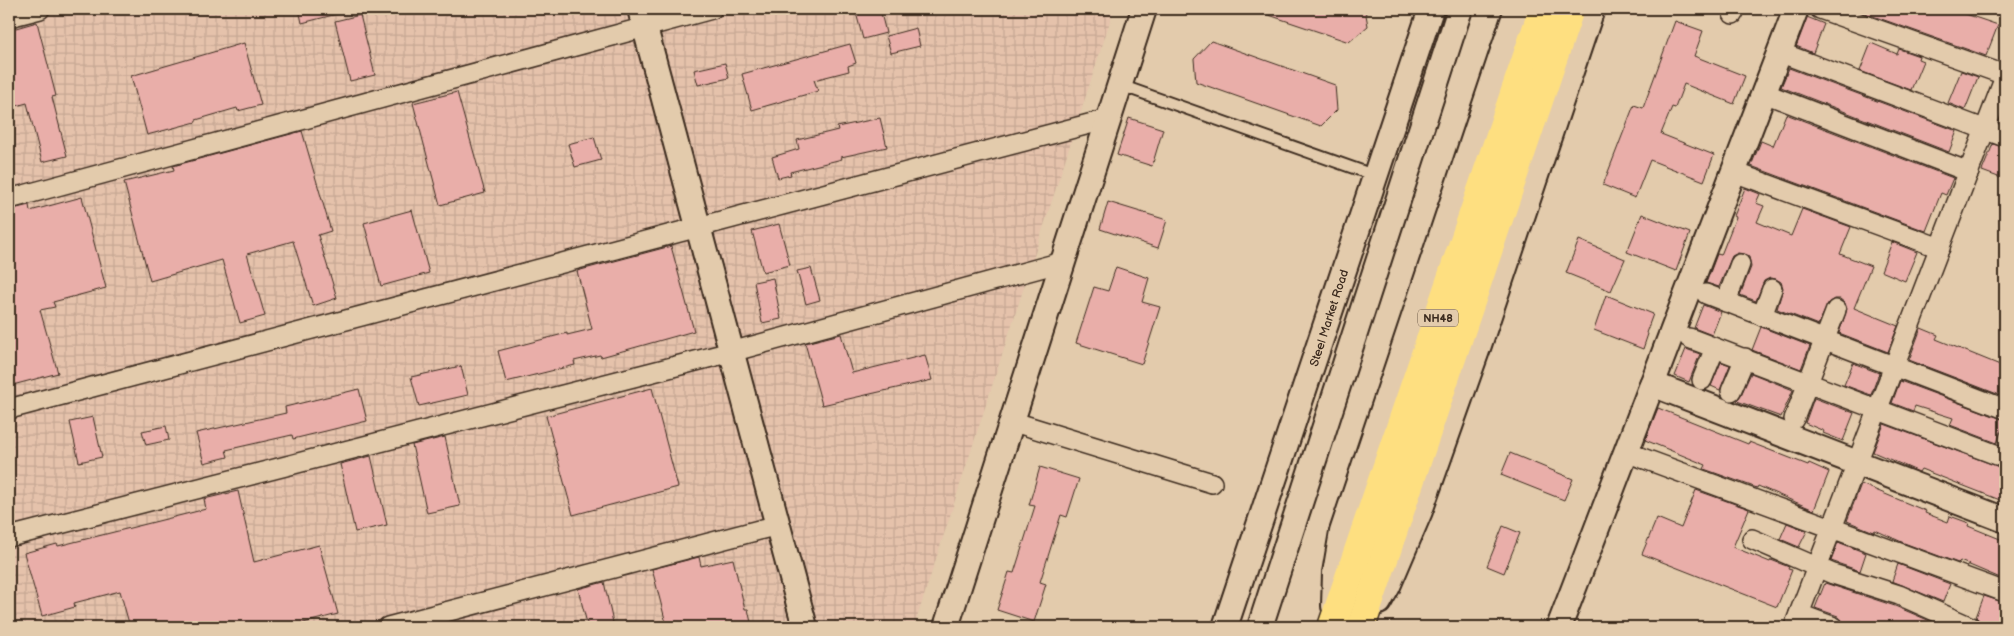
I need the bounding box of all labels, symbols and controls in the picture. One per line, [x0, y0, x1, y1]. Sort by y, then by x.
street label: Steel Market Road [1307, 268, 1352, 368]
road number: NH48 [1418, 310, 1458, 326]

